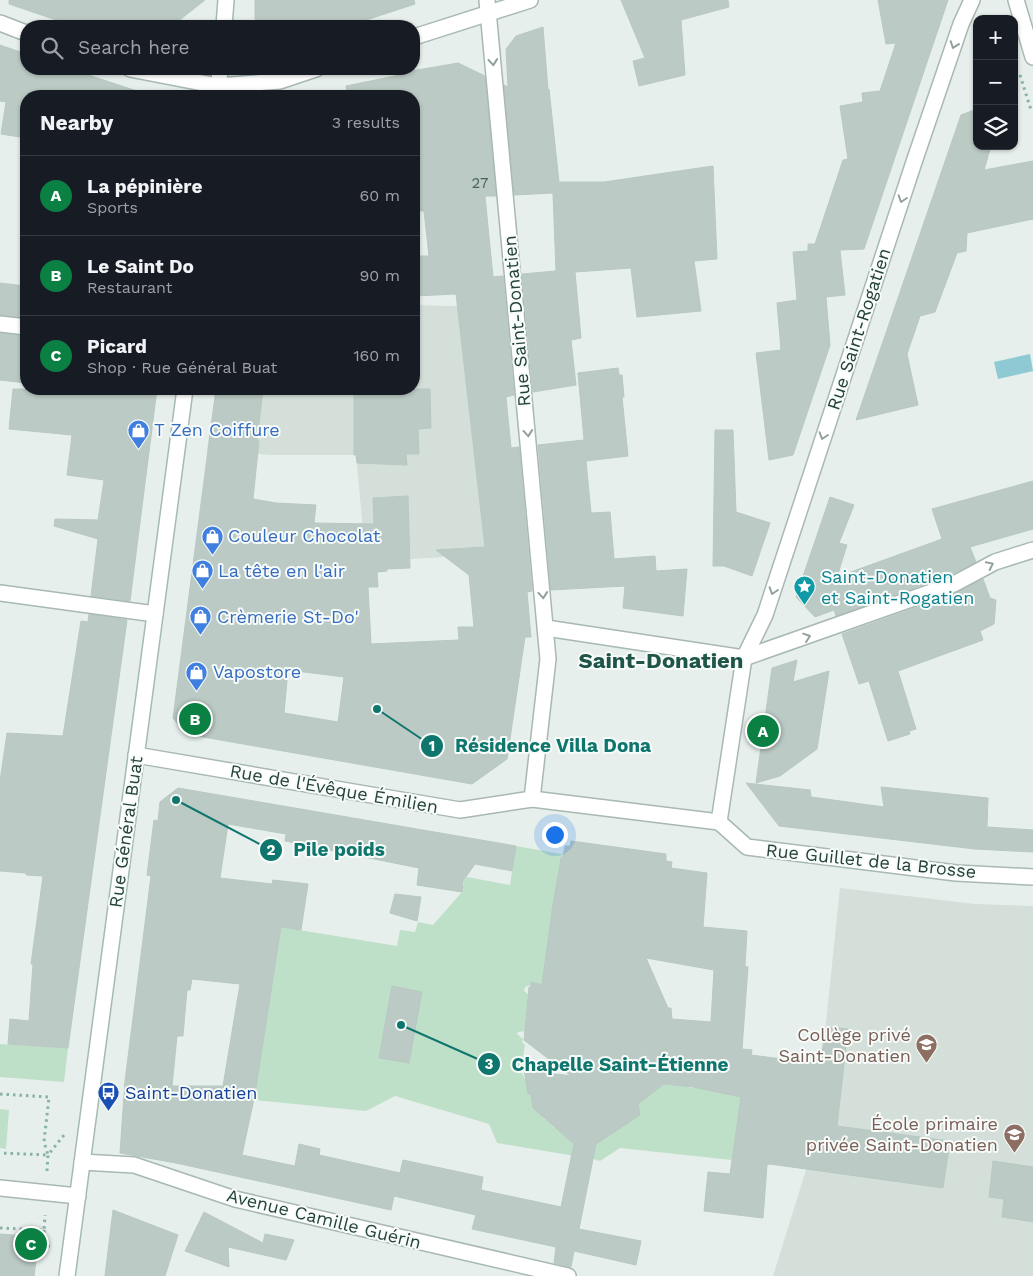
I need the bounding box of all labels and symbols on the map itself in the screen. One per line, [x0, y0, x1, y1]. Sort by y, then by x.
one-way arrow [950, 40, 960, 49]
one-way arrow [487, 58, 498, 66]
house number: 27 [472, 174, 488, 192]
one-way arrow [897, 194, 907, 203]
street label: Rue Saint-Donatien [499, 235, 534, 408]
street label: Rue Saint-Rogatien [822, 245, 895, 412]
shop icon: T Zen Coiffure [126, 418, 150, 449]
place label: T Zen Coiffure [154, 419, 280, 440]
one-way arrow [522, 429, 533, 437]
one-way arrow [819, 432, 829, 440]
shop icon: Couleur Chocolat [200, 524, 224, 555]
place label: Couleur Chocolat [228, 525, 381, 546]
shop icon: La tête en l'air [190, 559, 214, 590]
place label: La tête en l'air [218, 560, 345, 581]
one-way arrow [985, 560, 994, 571]
place label: Saint-Donatien et Saint-Rogatien [821, 566, 974, 608]
place icon: Saint-Donatien et Saint-Rogatien [793, 575, 817, 606]
one-way arrow [768, 586, 778, 594]
one-way arrow [537, 591, 548, 599]
shop icon: Crèmerie St-Do' [189, 605, 213, 636]
place label: Crèmerie St-Do' [217, 606, 359, 627]
one-way arrow [802, 633, 811, 643]
district label: Saint-Donatien [579, 648, 743, 673]
shop icon: Vapostore [185, 660, 209, 691]
place label: Vapostore [213, 661, 301, 682]
pin: B [179, 700, 211, 738]
pin: A [747, 712, 779, 750]
callout: Résidence Villa Dona [420, 729, 662, 763]
text: Résidence Villa Dona [455, 734, 651, 757]
text: 1 [429, 737, 435, 755]
street label: Rue Général Buat [104, 754, 147, 909]
street label: Rue de l'Évêque Émilien [228, 760, 440, 817]
your location [542, 822, 568, 848]
callout: Pile poids [258, 833, 395, 867]
text: Pile poids [293, 838, 385, 861]
street label: Rue Guillet de la Brosse [765, 839, 977, 882]
text: 2 [267, 841, 276, 859]
place label: Collège privé Saint-Donatien [779, 1024, 911, 1066]
school or university icon: Collège privé Saint-Donatien [915, 1033, 939, 1064]
callout: Chapelle Saint-Étienne [477, 1047, 739, 1081]
text: Chapelle Saint-Étienne [511, 1053, 729, 1076]
text: 3 [485, 1055, 494, 1073]
bus stop icon: Saint-Donatien [97, 1081, 121, 1112]
place label: Saint-Donatien [125, 1082, 257, 1103]
place label: École primaire privée Saint-Donatien [806, 1113, 998, 1155]
school or university icon: École primaire privée Saint-Donatien [1002, 1122, 1026, 1153]
street label: Avenue Camille Guérin [225, 1184, 424, 1253]
pin: C [15, 1225, 47, 1263]

